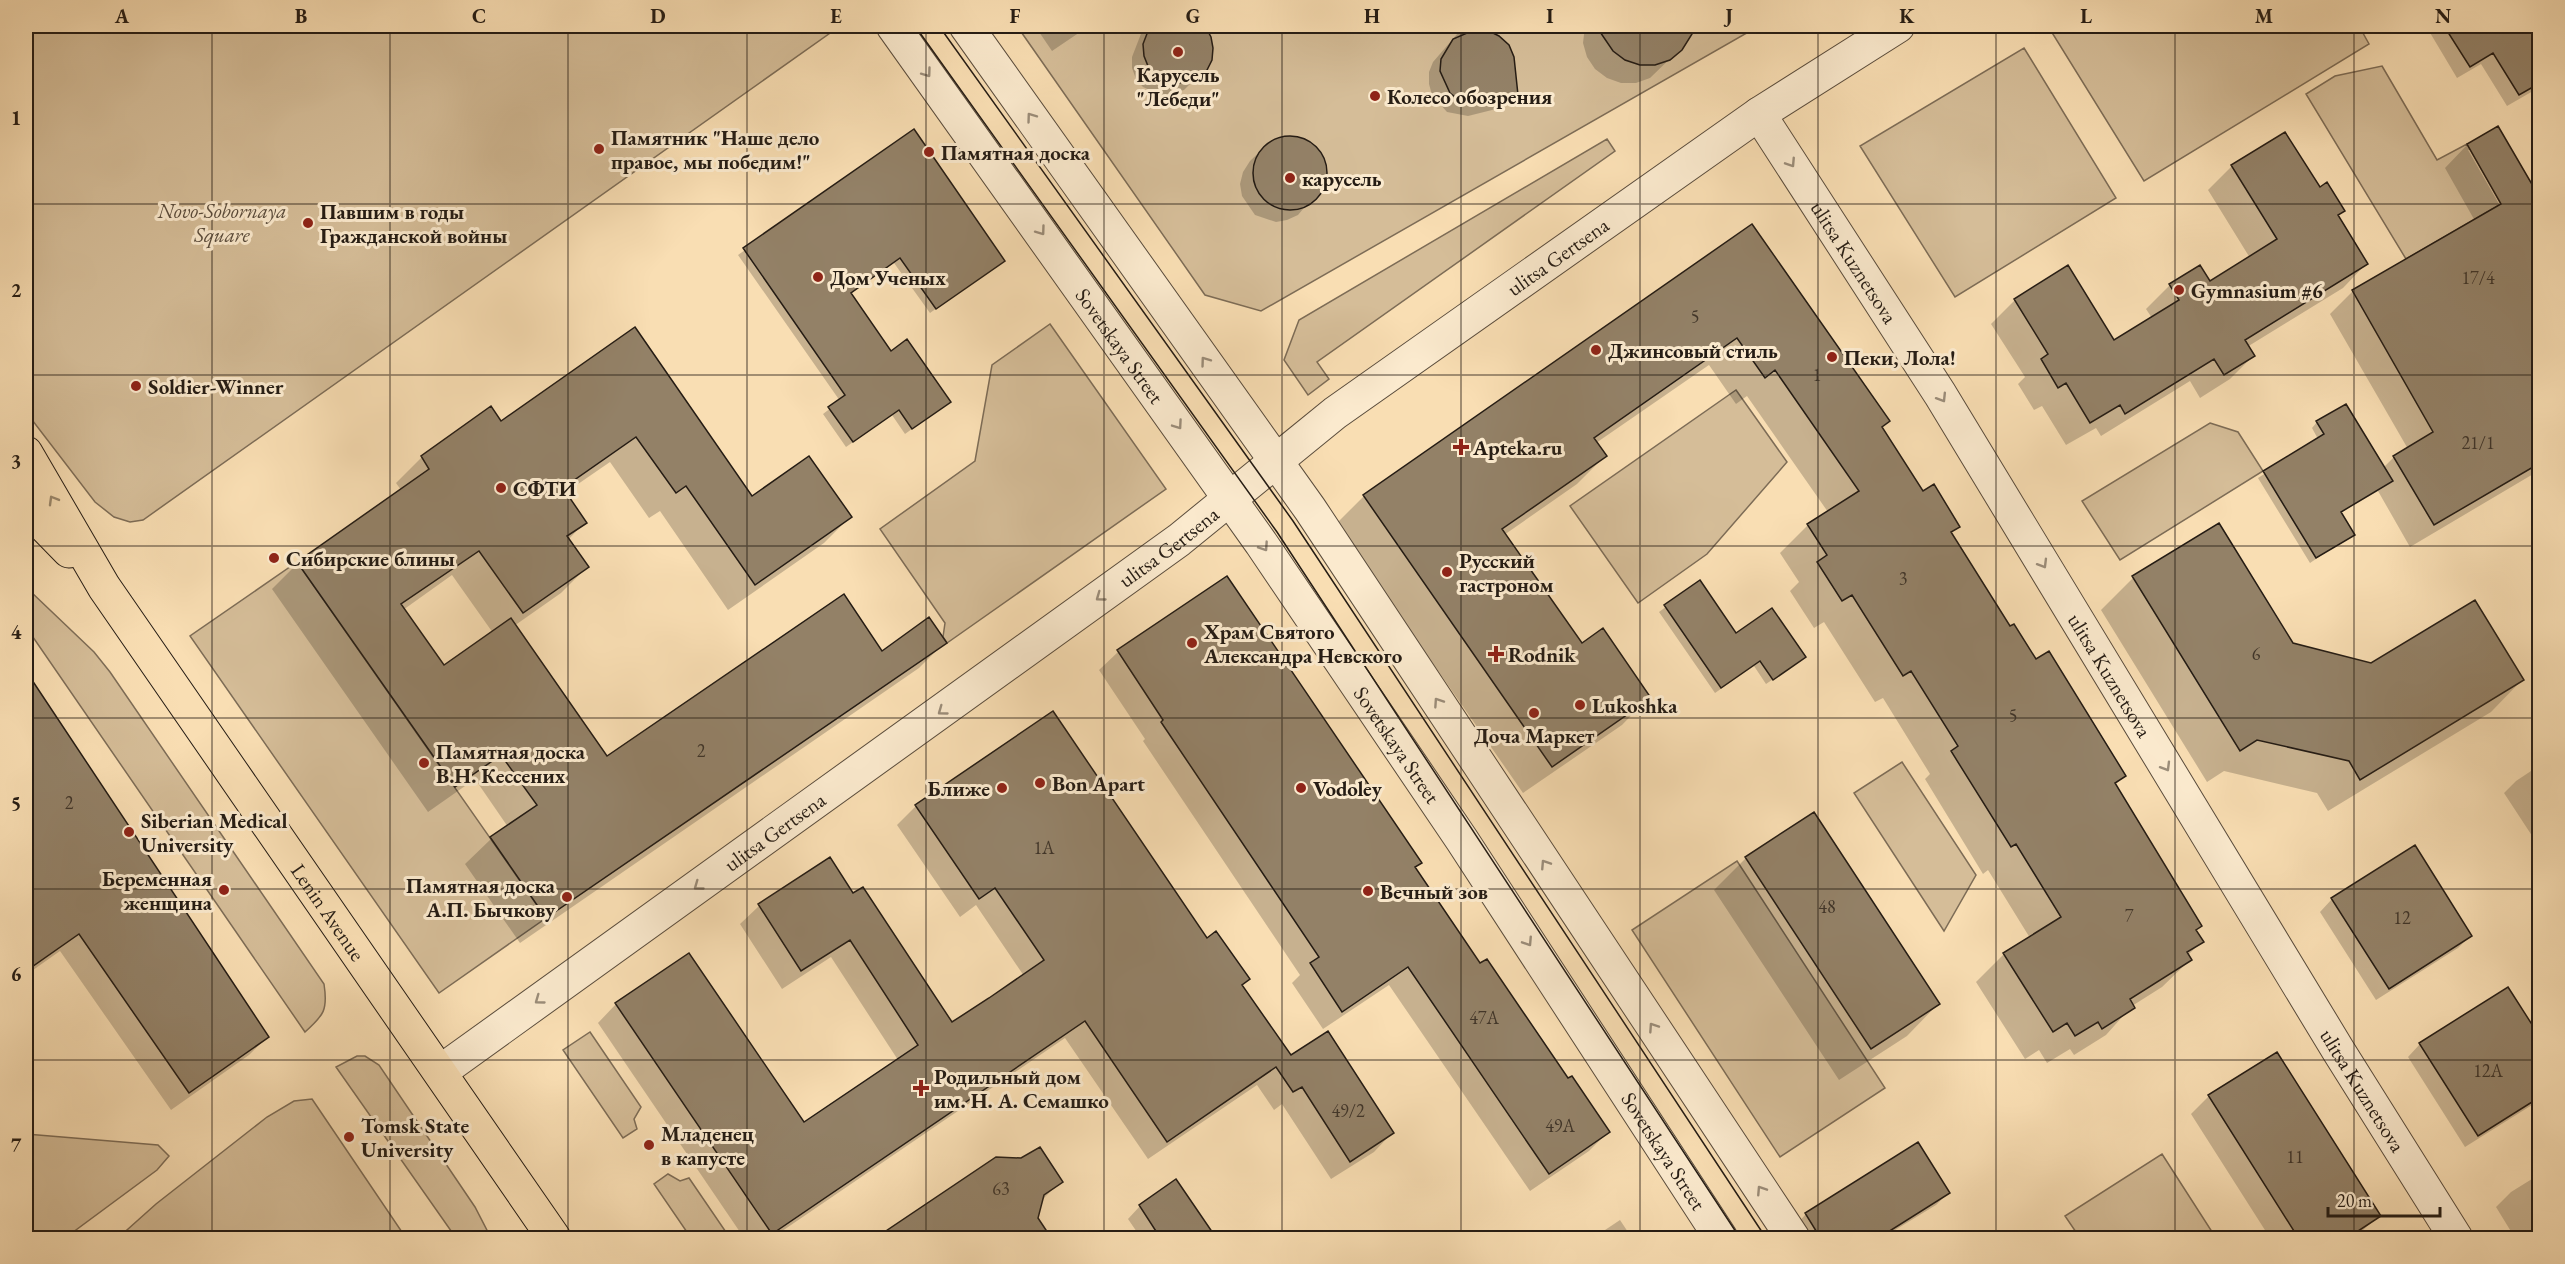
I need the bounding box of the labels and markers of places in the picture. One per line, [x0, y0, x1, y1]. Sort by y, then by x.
marker: Карусель "Лебеди" [1171, 45, 1185, 59]
place label: Карусель "Лебеди" [1136, 61, 1220, 112]
place label: Колесо обозрения [1387, 83, 1552, 110]
marker: Колесо обозрения [1368, 89, 1382, 103]
place label: Памятник "Наше дело правое, мы победим!" [611, 124, 820, 175]
place label: Памятная доска [941, 139, 1091, 166]
marker: Памятник "Наше дело правое, мы победим!" [592, 142, 606, 156]
marker: Памятная доска [922, 145, 936, 159]
place label: карусель [1302, 165, 1382, 192]
marker: карусель [1283, 171, 1297, 185]
place label: Павшим в годы Гражданской войны [320, 198, 507, 249]
marker: Павшим в годы Гражданской войны [301, 216, 315, 230]
place label: Дом Ученых [830, 264, 946, 291]
marker: Дом Ученых [811, 270, 825, 284]
place label: Gymnasium #6 [2191, 277, 2323, 304]
marker: Gymnasium #6 [2172, 283, 2186, 297]
place label: Джинсовый стиль [1608, 337, 1778, 364]
marker: Джинсовый стиль [1589, 343, 1603, 357]
place label: Пеки, Лола! [1844, 344, 1956, 371]
marker: Пеки, Лола! [1825, 350, 1839, 364]
place label: Soldier-Winner [148, 373, 284, 400]
marker: Soldier-Winner [129, 379, 143, 393]
place label: Apteka.ru [1472, 434, 1563, 461]
marker: Apteka.ru [1454, 440, 1468, 454]
place label: СФТИ [513, 475, 577, 502]
marker: СФТИ [494, 481, 508, 495]
place label: Сибирские блины [286, 545, 455, 572]
place label: Русский гастроном [1459, 547, 1554, 598]
marker: Сибирские блины [267, 551, 281, 565]
marker: Русский гастроном [1440, 565, 1454, 579]
place label: Храм Святого Александра Невского [1203, 618, 1403, 669]
marker: Храм Святого Александра Невского [1185, 636, 1199, 650]
place label: Rodnik [1508, 641, 1576, 668]
marker: Rodnik [1489, 647, 1503, 661]
place label: Lukoshka [1592, 692, 1678, 719]
marker: Lukoshka [1573, 698, 1587, 712]
marker: Доча Маркет [1527, 706, 1541, 720]
place label: Доча Маркет [1474, 722, 1595, 749]
place label: Памятная доска В.Н. Кессених [436, 738, 586, 789]
marker: Памятная доска В.Н. Кессених [417, 756, 431, 770]
place label: Bon Apart [1052, 770, 1145, 797]
place label: Ближе [928, 775, 990, 802]
place label: Vodoley [1313, 775, 1383, 802]
marker: Bon Apart [1033, 776, 1047, 790]
marker: Ближе [995, 781, 1009, 795]
marker: Vodoley [1294, 781, 1308, 795]
place label: Siberian Medical University [141, 807, 288, 858]
marker: Siberian Medical University [122, 825, 136, 839]
place label: Беременная женщина [102, 865, 213, 916]
place label: Памятная доска А.П. Бычкову [406, 872, 556, 923]
place label: Вечный зов [1380, 878, 1488, 905]
marker: Беременная женщина [217, 883, 231, 897]
marker: Вечный зов [1361, 884, 1375, 898]
marker: Памятная доска А.П. Бычкову [560, 890, 574, 904]
place label: Родильный дом им. Н. А. Семашко [934, 1063, 1109, 1114]
marker: Родильный дом им. Н. А. Семашко [912, 1079, 930, 1097]
place label: Tomsk State University [361, 1112, 469, 1163]
place label: Младенец в капусте [661, 1120, 754, 1171]
marker: Tomsk State University [342, 1130, 356, 1144]
marker: Младенец в капусте [642, 1138, 656, 1152]

